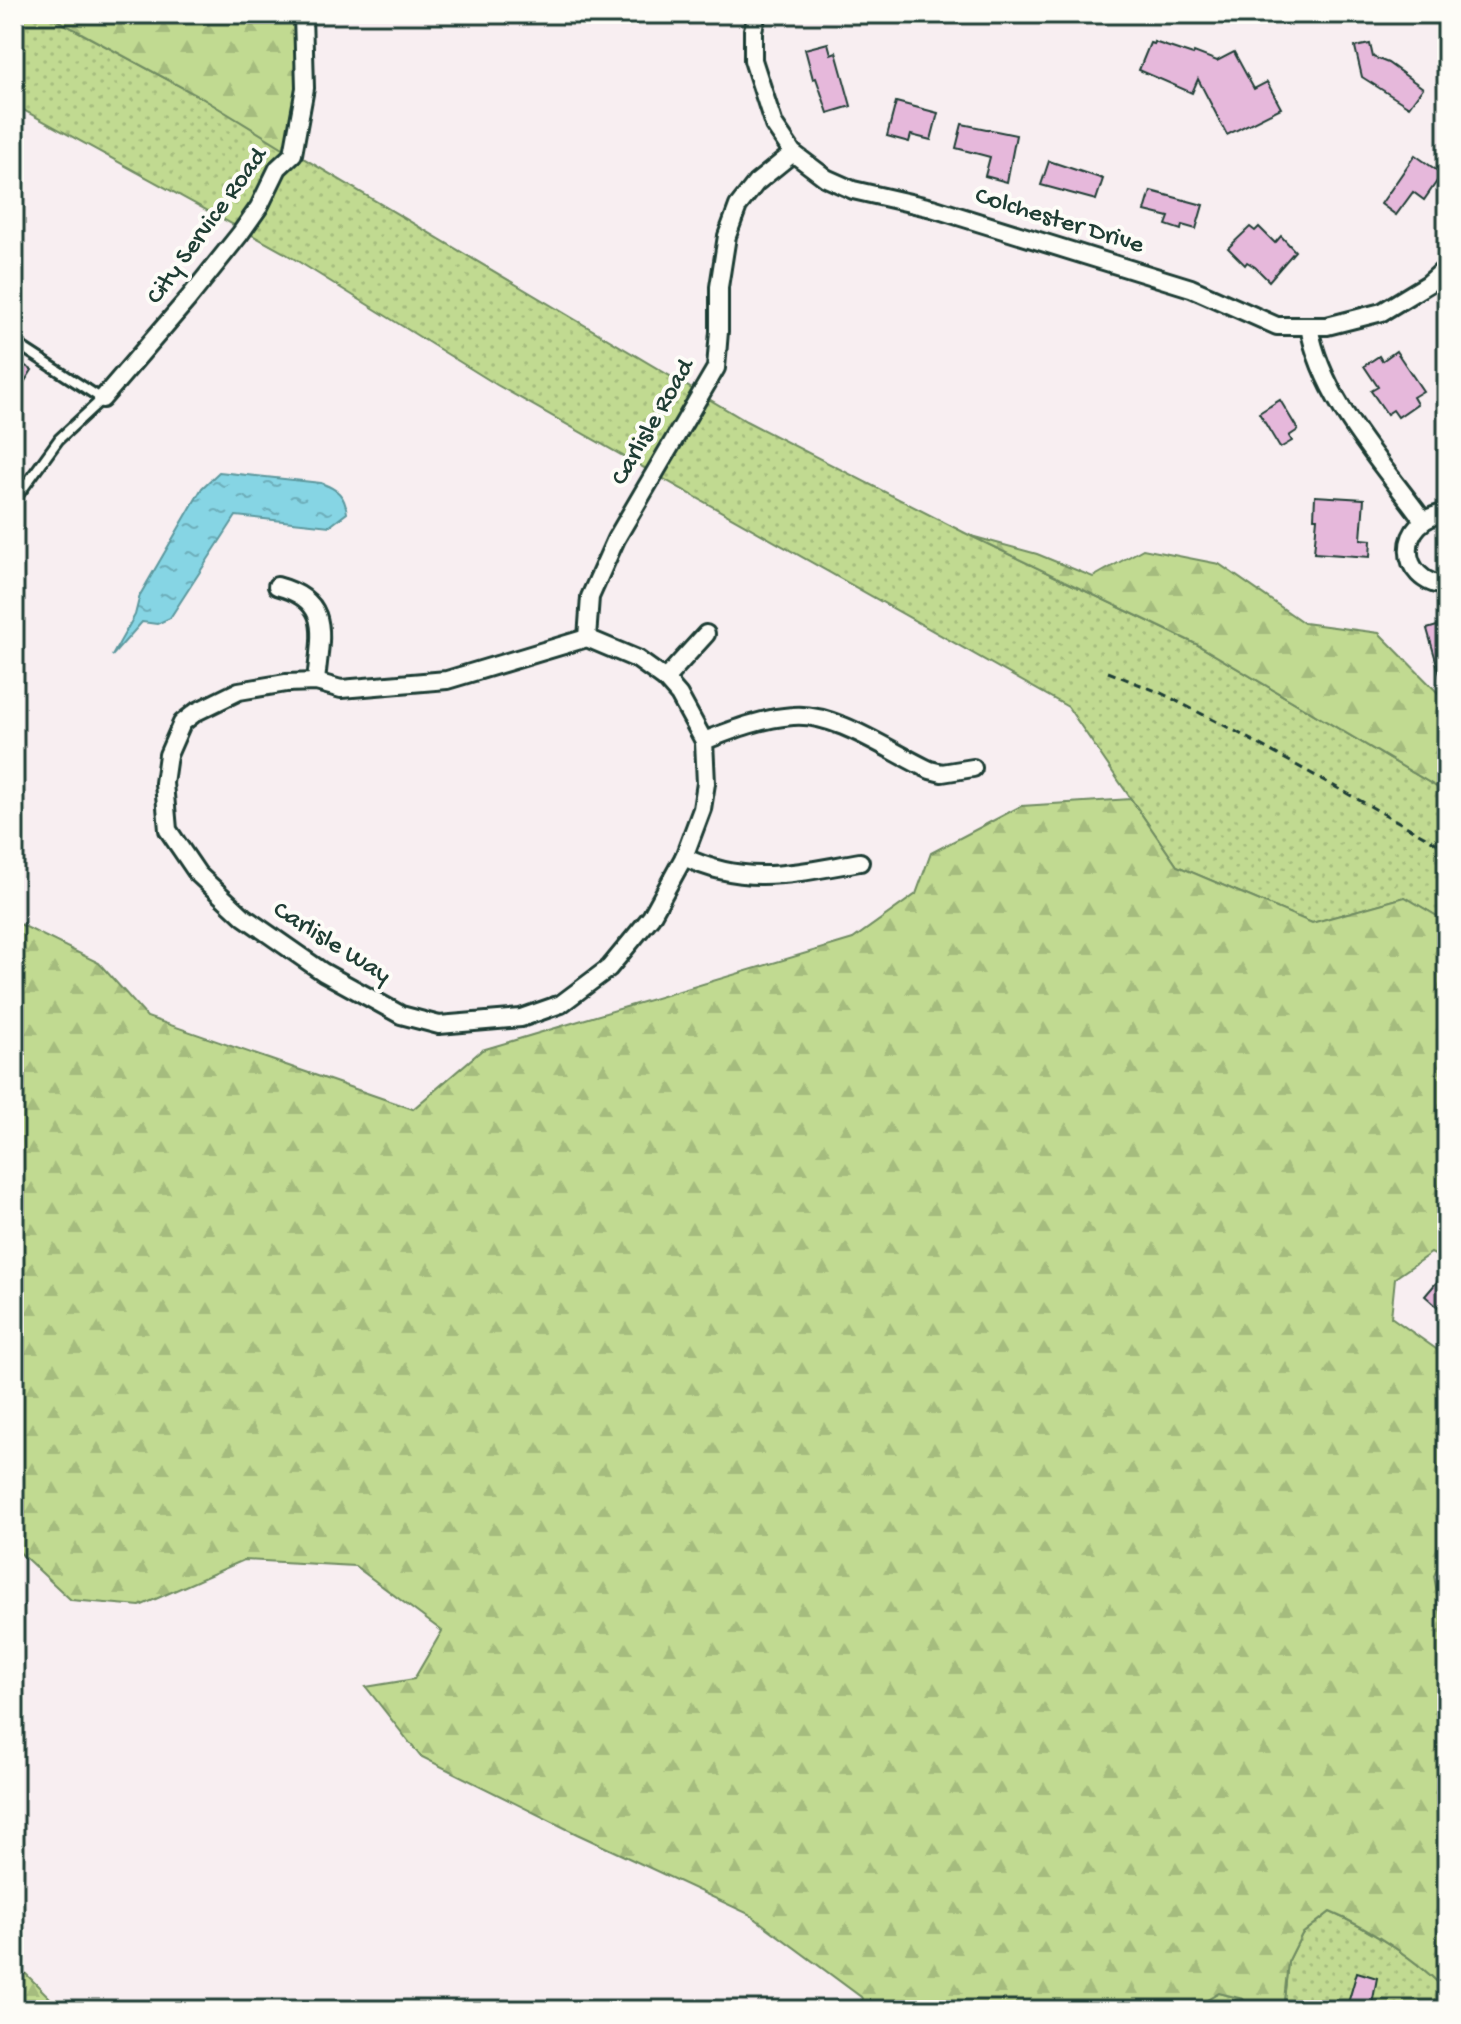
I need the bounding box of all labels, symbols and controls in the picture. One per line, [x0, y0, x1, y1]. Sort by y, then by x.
street label: City Service Road [141, 141, 276, 311]
street label: Colchester Drive [971, 182, 1148, 263]
street label: Carlisle Road [605, 353, 703, 492]
street label: Carlisle Way [266, 896, 396, 993]

